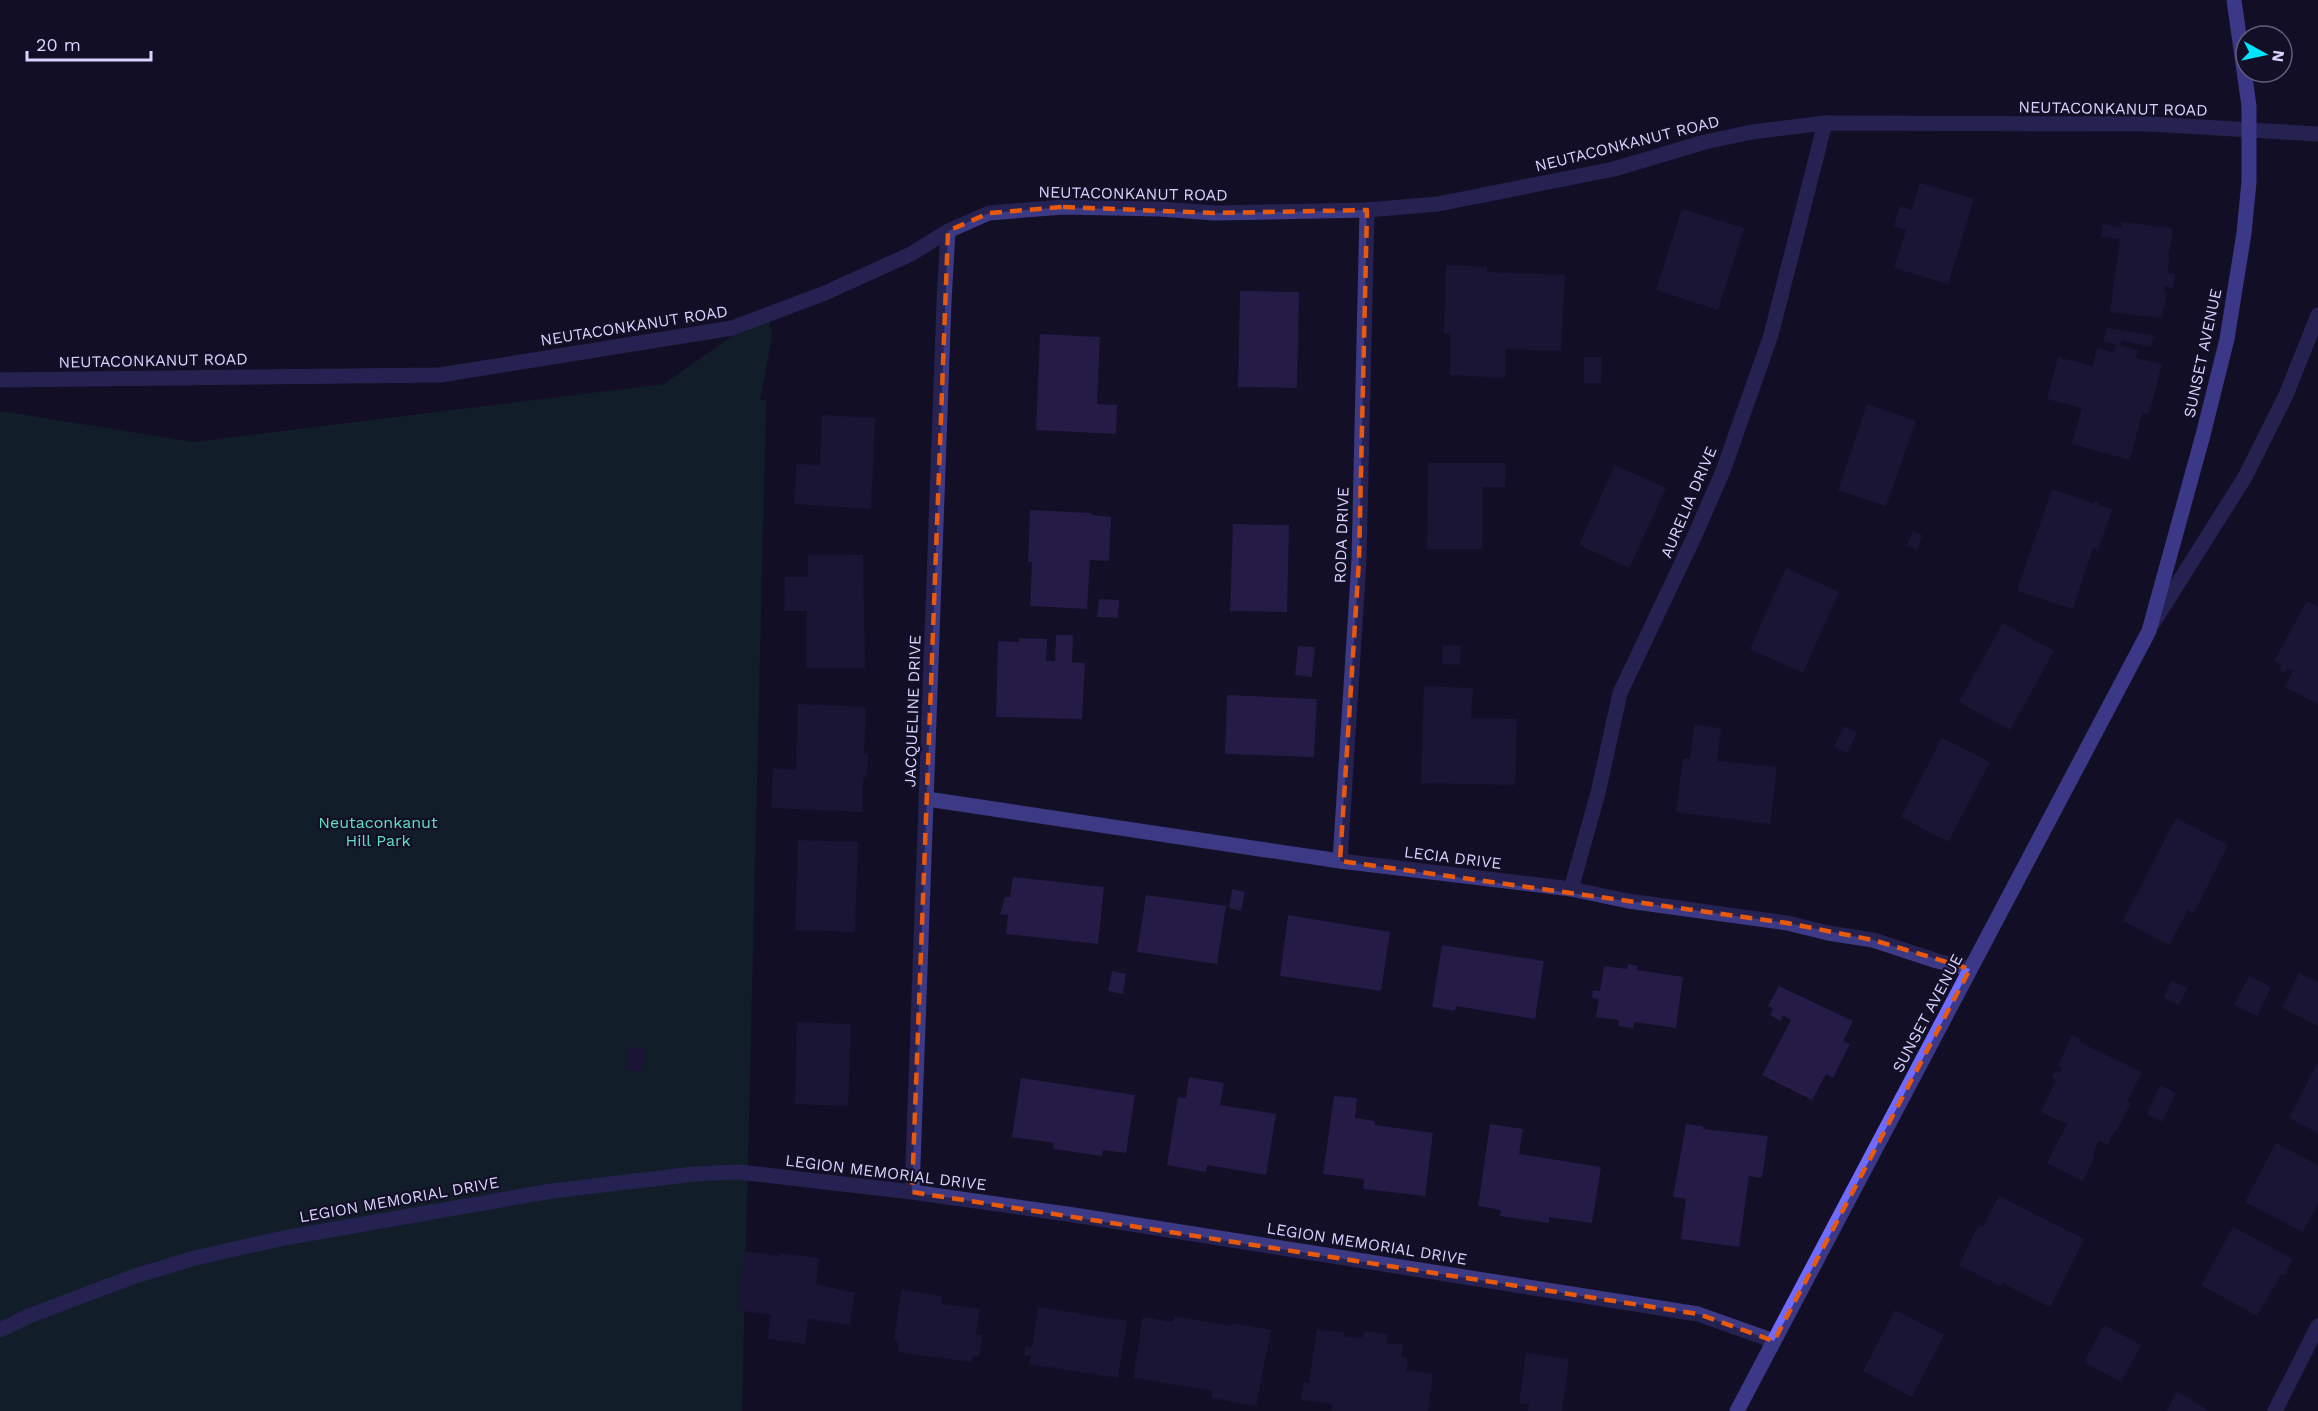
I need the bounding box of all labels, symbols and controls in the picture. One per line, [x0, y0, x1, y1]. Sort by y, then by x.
scale bar [27, 24, 152, 62]
north arrow [2234, 24, 2294, 84]
text: 20 m [36, 34, 81, 55]
text: N [2268, 49, 2289, 63]
street label: NEUTACONKANUT ROAD [2018, 97, 2208, 120]
street label: NEUTACONKANUT ROAD [1533, 111, 1721, 176]
street label: NEUTACONKANUT ROAD [1038, 182, 1228, 205]
street label: SUNSET AVENUE [2180, 287, 2225, 419]
street label: NEUTACONKANUT ROAD [539, 301, 729, 350]
street label: NEUTACONKANUT ROAD [58, 349, 248, 372]
street label: AURELIA DRIVE [1656, 443, 1721, 561]
street label: RODA DRIVE [1330, 486, 1353, 584]
street label: JACQUELINE DRIVE [900, 634, 925, 788]
park label: Neutaconkanut Hill Park [318, 813, 438, 850]
street label: LECIA DRIVE [1403, 842, 1503, 873]
street label: SUNSET AVENUE [1888, 951, 1967, 1076]
street label: LEGION MEMORIAL DRIVE [784, 1151, 988, 1194]
street label: LEGION MEMORIAL DRIVE [298, 1173, 500, 1226]
street label: LEGION MEMORIAL DRIVE [1265, 1218, 1468, 1269]

